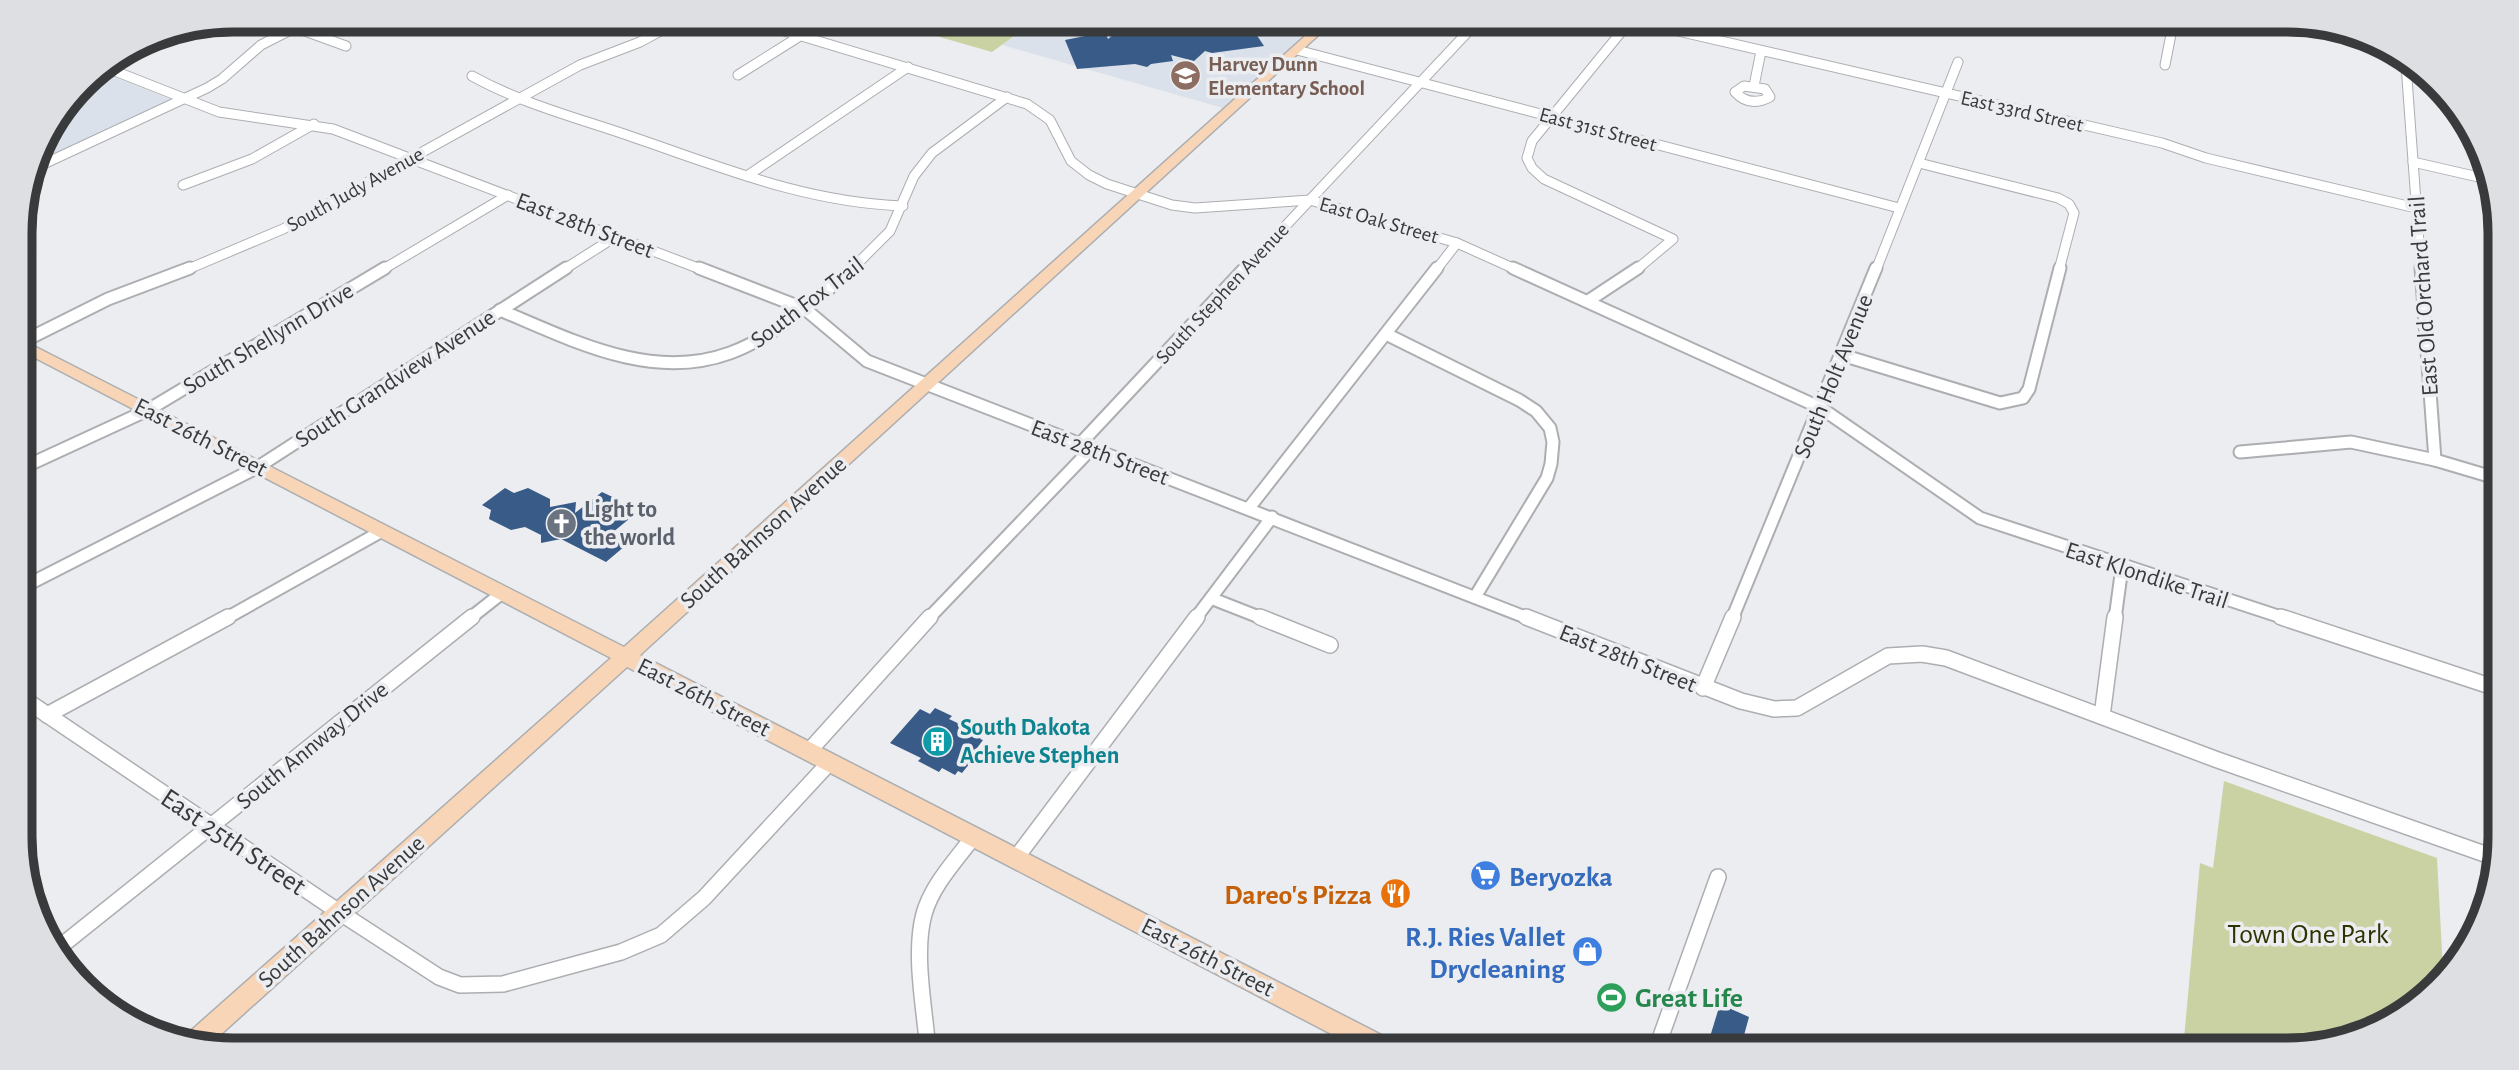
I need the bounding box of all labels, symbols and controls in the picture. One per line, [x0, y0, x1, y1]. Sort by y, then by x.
place label: Harvey Dunn Elementary School [1208, 54, 1365, 99]
school or university icon: Harvey Dunn Elementary School [1168, 59, 1202, 93]
street label: East 33rd Street [1959, 87, 2086, 136]
street label: East 31st Street [1537, 104, 1659, 155]
street label: South Judy Avenue [283, 143, 427, 236]
street label: East 28th Street [512, 189, 657, 263]
street label: East Oak Street [1317, 193, 1441, 248]
street label: East Old Orchard Trail [2405, 195, 2443, 397]
street label: South Stephen Avenue [1152, 219, 1293, 368]
street label: South Fox Trail [747, 253, 869, 353]
street label: South Shellynn Drive [179, 279, 358, 399]
street label: South Holt Avenue [1790, 291, 1878, 462]
street label: South Grandview Avenue [291, 305, 500, 452]
street label: East 26th Street [130, 394, 271, 482]
street label: East 28th Street [1027, 416, 1172, 490]
street label: South Bahnson Avenue [676, 452, 851, 613]
place label: Light to the world [584, 498, 675, 550]
church icon: Light to the world [544, 506, 578, 540]
street label: East Klondike Trail [2062, 538, 2231, 614]
street label: East 28th Street [1556, 621, 1700, 697]
street label: East 26th Street [633, 654, 774, 742]
street label: South Annway Drive [232, 677, 393, 814]
place label: South Dakota Achieve Stephen [960, 716, 1119, 768]
building icon: South Dakota Achieve Stephen [920, 724, 954, 758]
street label: East 25th Street [155, 784, 311, 901]
street label: South Bahnson Avenue [254, 831, 429, 992]
supermarket icon: Beryozka [1469, 859, 1503, 893]
place label: Beryozka [1509, 864, 1613, 892]
restaurant icon: Dareo's Pizza [1378, 877, 1412, 911]
place label: Dareo's Pizza [1224, 882, 1372, 910]
street label: East 26th Street [1137, 914, 1278, 1002]
park label: Town One Park [2227, 921, 2389, 949]
place label: R.J. Ries Vallet Drycleaning [1405, 924, 1566, 984]
shop icon: R.J. Ries Vallet Drycleaning [1571, 935, 1605, 969]
sports icon: Great Life [1595, 980, 1629, 1014]
place label: Great Life [1635, 985, 1743, 1013]

